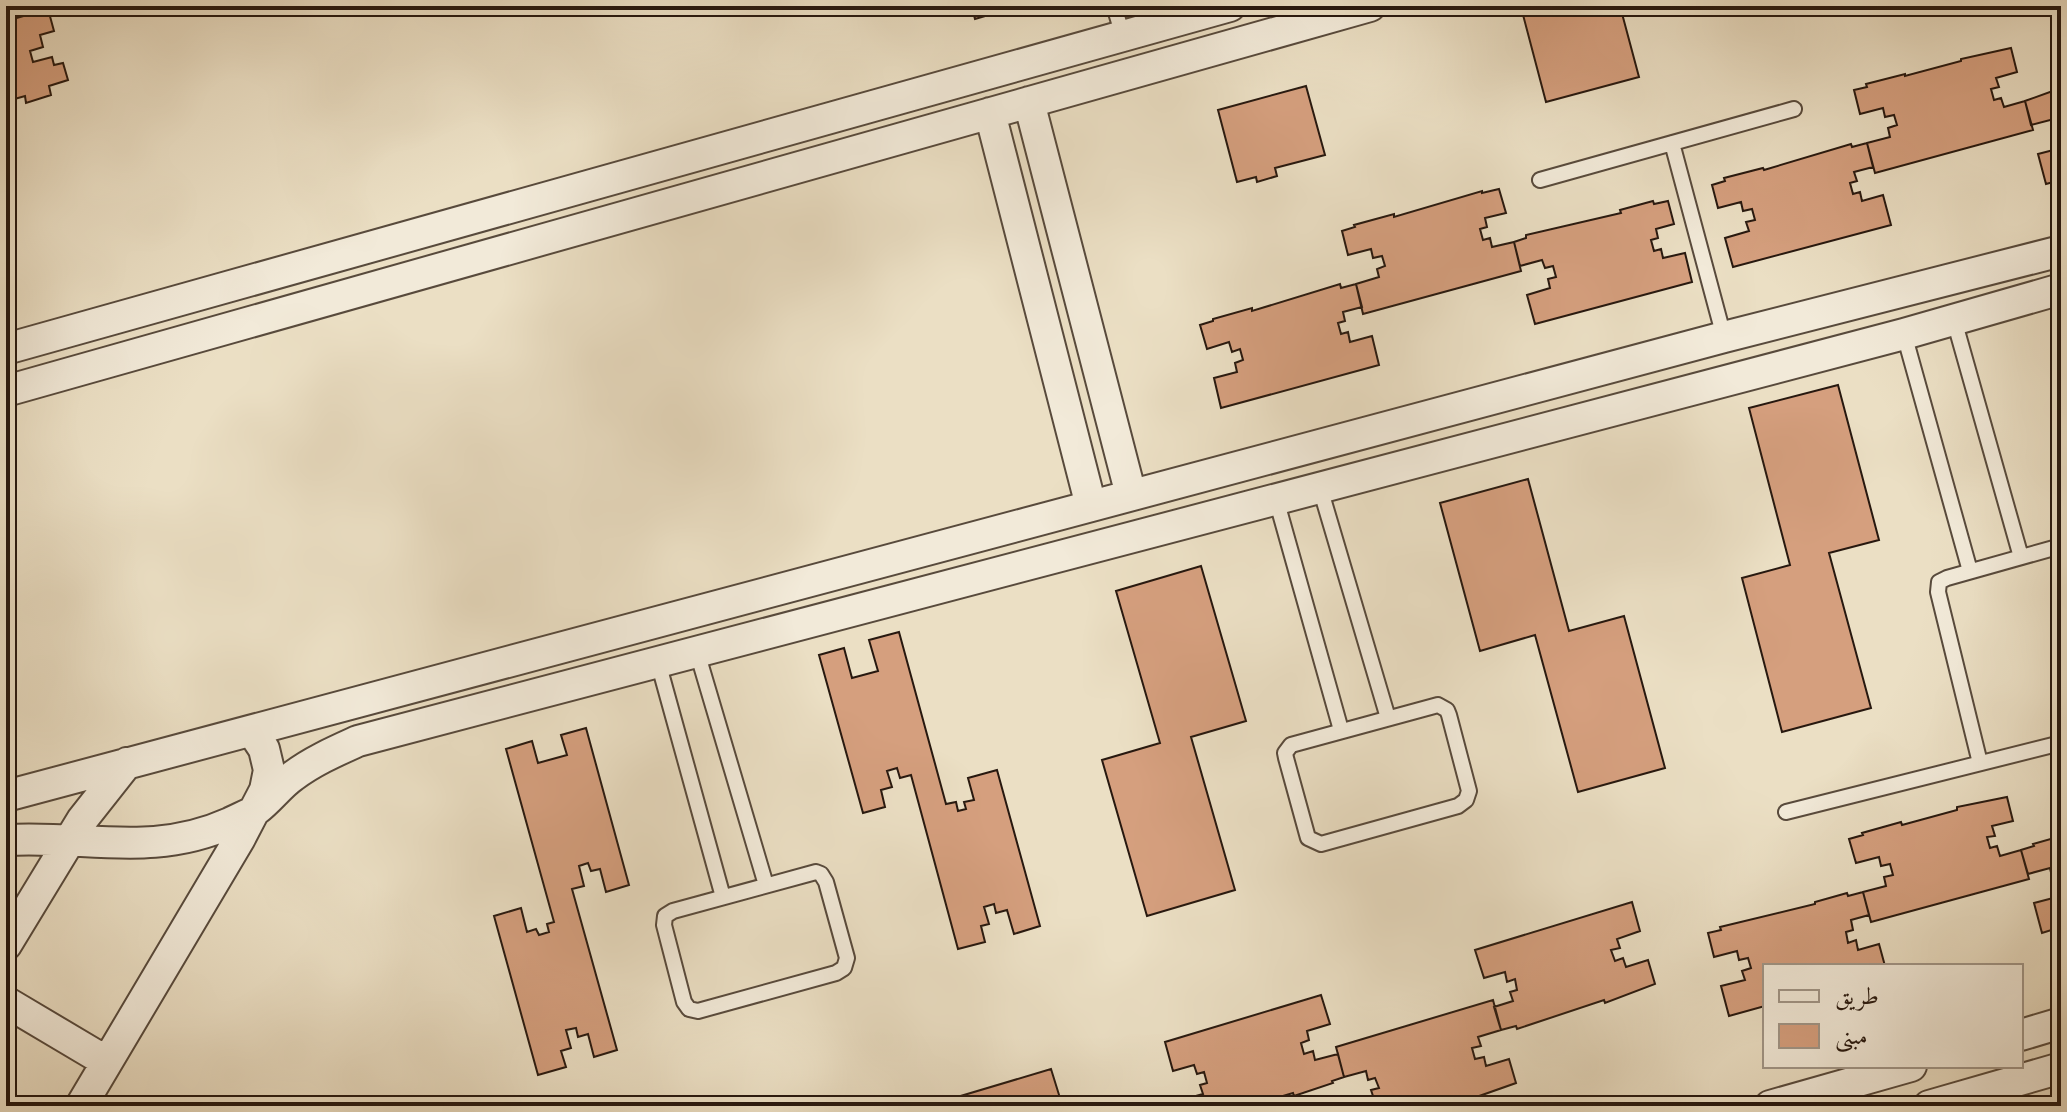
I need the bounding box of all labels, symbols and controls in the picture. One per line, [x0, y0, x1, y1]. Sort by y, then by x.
legend [1763, 964, 2023, 1068]
text: طريق [1835, 981, 1879, 1011]
text: مبنى [1835, 1021, 1868, 1053]

